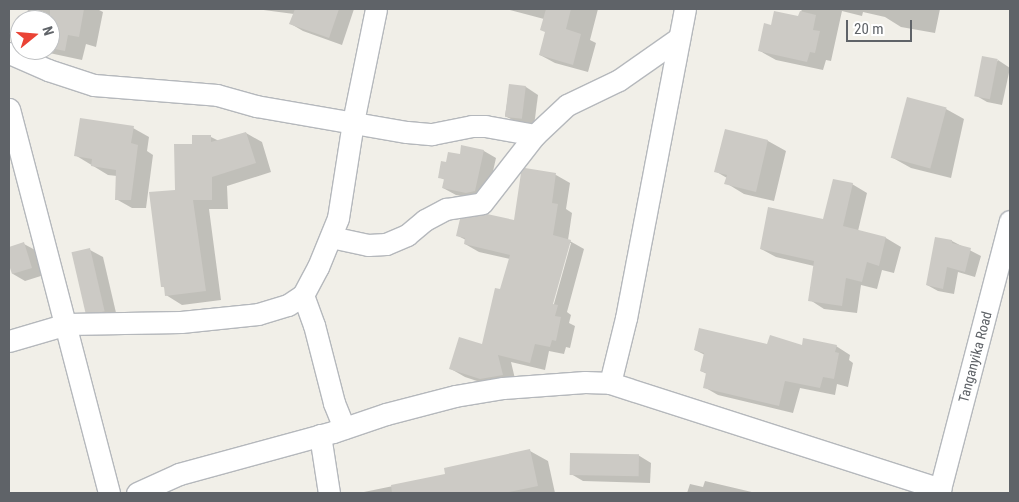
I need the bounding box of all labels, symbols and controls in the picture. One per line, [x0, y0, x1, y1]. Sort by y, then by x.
north arrow [10, 10, 60, 60]
scale bar [849, 10, 915, 42]
text: 20 m [854, 20, 884, 38]
text: N [39, 24, 57, 37]
street label: Tanganyika Road [955, 310, 995, 404]

